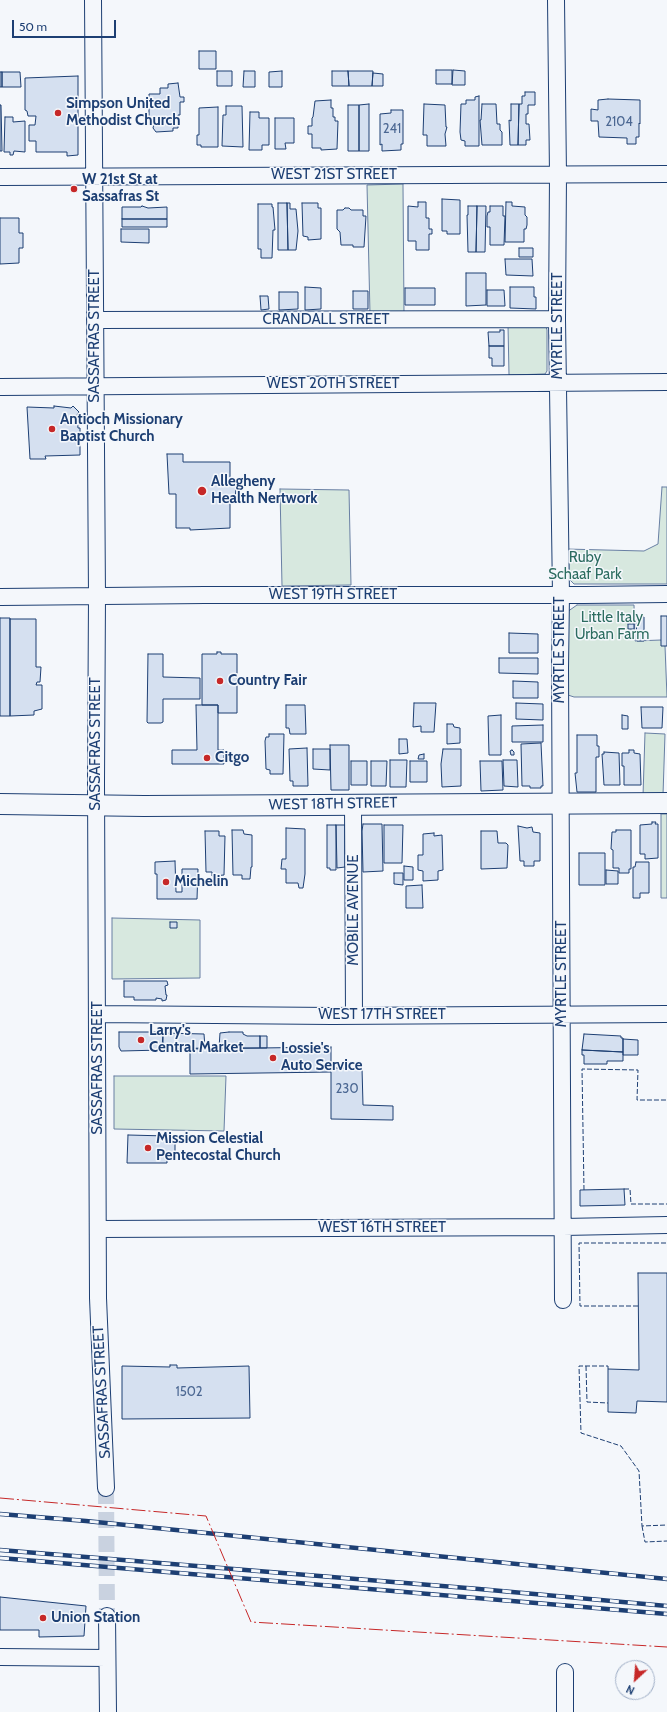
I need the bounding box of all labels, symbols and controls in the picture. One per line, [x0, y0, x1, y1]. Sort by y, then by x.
scale bar [14, 12, 118, 38]
text: 50 m [19, 19, 47, 34]
place label: Simpson United Methodist Church [66, 95, 181, 130]
marker: Simpson United Methodist Church [53, 108, 63, 118]
house number: 2104 [605, 114, 633, 130]
house number: 241 [383, 121, 401, 137]
street label: WEST 21ST STREET [271, 166, 397, 184]
place label: W 21st St at Sassafras St [82, 171, 159, 206]
marker: W 21st St at Sassafras St [69, 184, 79, 194]
street label: SASSAFRAS STREET [86, 269, 104, 403]
street label: MYRTLE STREET [549, 273, 567, 379]
street label: CRANDALL STREET [263, 311, 389, 329]
street label: WEST 20TH STREET [266, 375, 400, 393]
place label: Antioch Missionary Baptist Church [60, 411, 183, 446]
marker: Antioch Missionary Baptist Church [47, 424, 57, 434]
place label: Allegheny Health Nertwork [211, 473, 317, 508]
marker: Allegheny Health Nertwork [196, 485, 208, 497]
park label: Ruby Schaaf Park [548, 549, 622, 584]
street label: WEST 19TH STREET [269, 586, 397, 604]
street label: MYRTLE STREET [551, 597, 569, 703]
park label: Little Italy Urban Farm [575, 609, 649, 644]
place label: Country Fair [228, 672, 307, 690]
marker: Country Fair [215, 676, 225, 686]
street label: SASSAFRAS STREET [87, 677, 105, 811]
place label: Citgo [215, 749, 249, 767]
marker: Citgo [202, 753, 212, 763]
street label: WEST 18TH STREET [268, 794, 398, 814]
street label: MOBILE AVENUE [345, 854, 363, 966]
place label: Michelin [174, 873, 229, 891]
marker: Michelin [161, 877, 171, 887]
street label: MYRTLE STREET [553, 921, 571, 1027]
street label: SASSAFRAS STREET [89, 1001, 107, 1135]
street label: WEST 17TH STREET [318, 1006, 446, 1024]
place label: Larry's Central Market [149, 1022, 243, 1057]
marker: Larry's Central Market [136, 1035, 146, 1045]
place label: Lossie's Auto Service [281, 1040, 362, 1075]
marker: Lossie's Auto Service [268, 1053, 278, 1063]
house number: 230 [336, 1081, 358, 1097]
place label: Mission Celestial Pentecostal Church [156, 1130, 281, 1165]
marker: Mission Celestial Pentecostal Church [143, 1143, 153, 1153]
street label: WEST 16TH STREET [318, 1219, 446, 1237]
street label: SASSAFRAS STREET [90, 1325, 114, 1459]
house number: 1502 [175, 1384, 203, 1400]
place label: Union Station [51, 1609, 140, 1627]
marker: Union Station [38, 1613, 48, 1623]
north arrow [615, 1660, 655, 1700]
text: N [624, 1682, 637, 1698]

